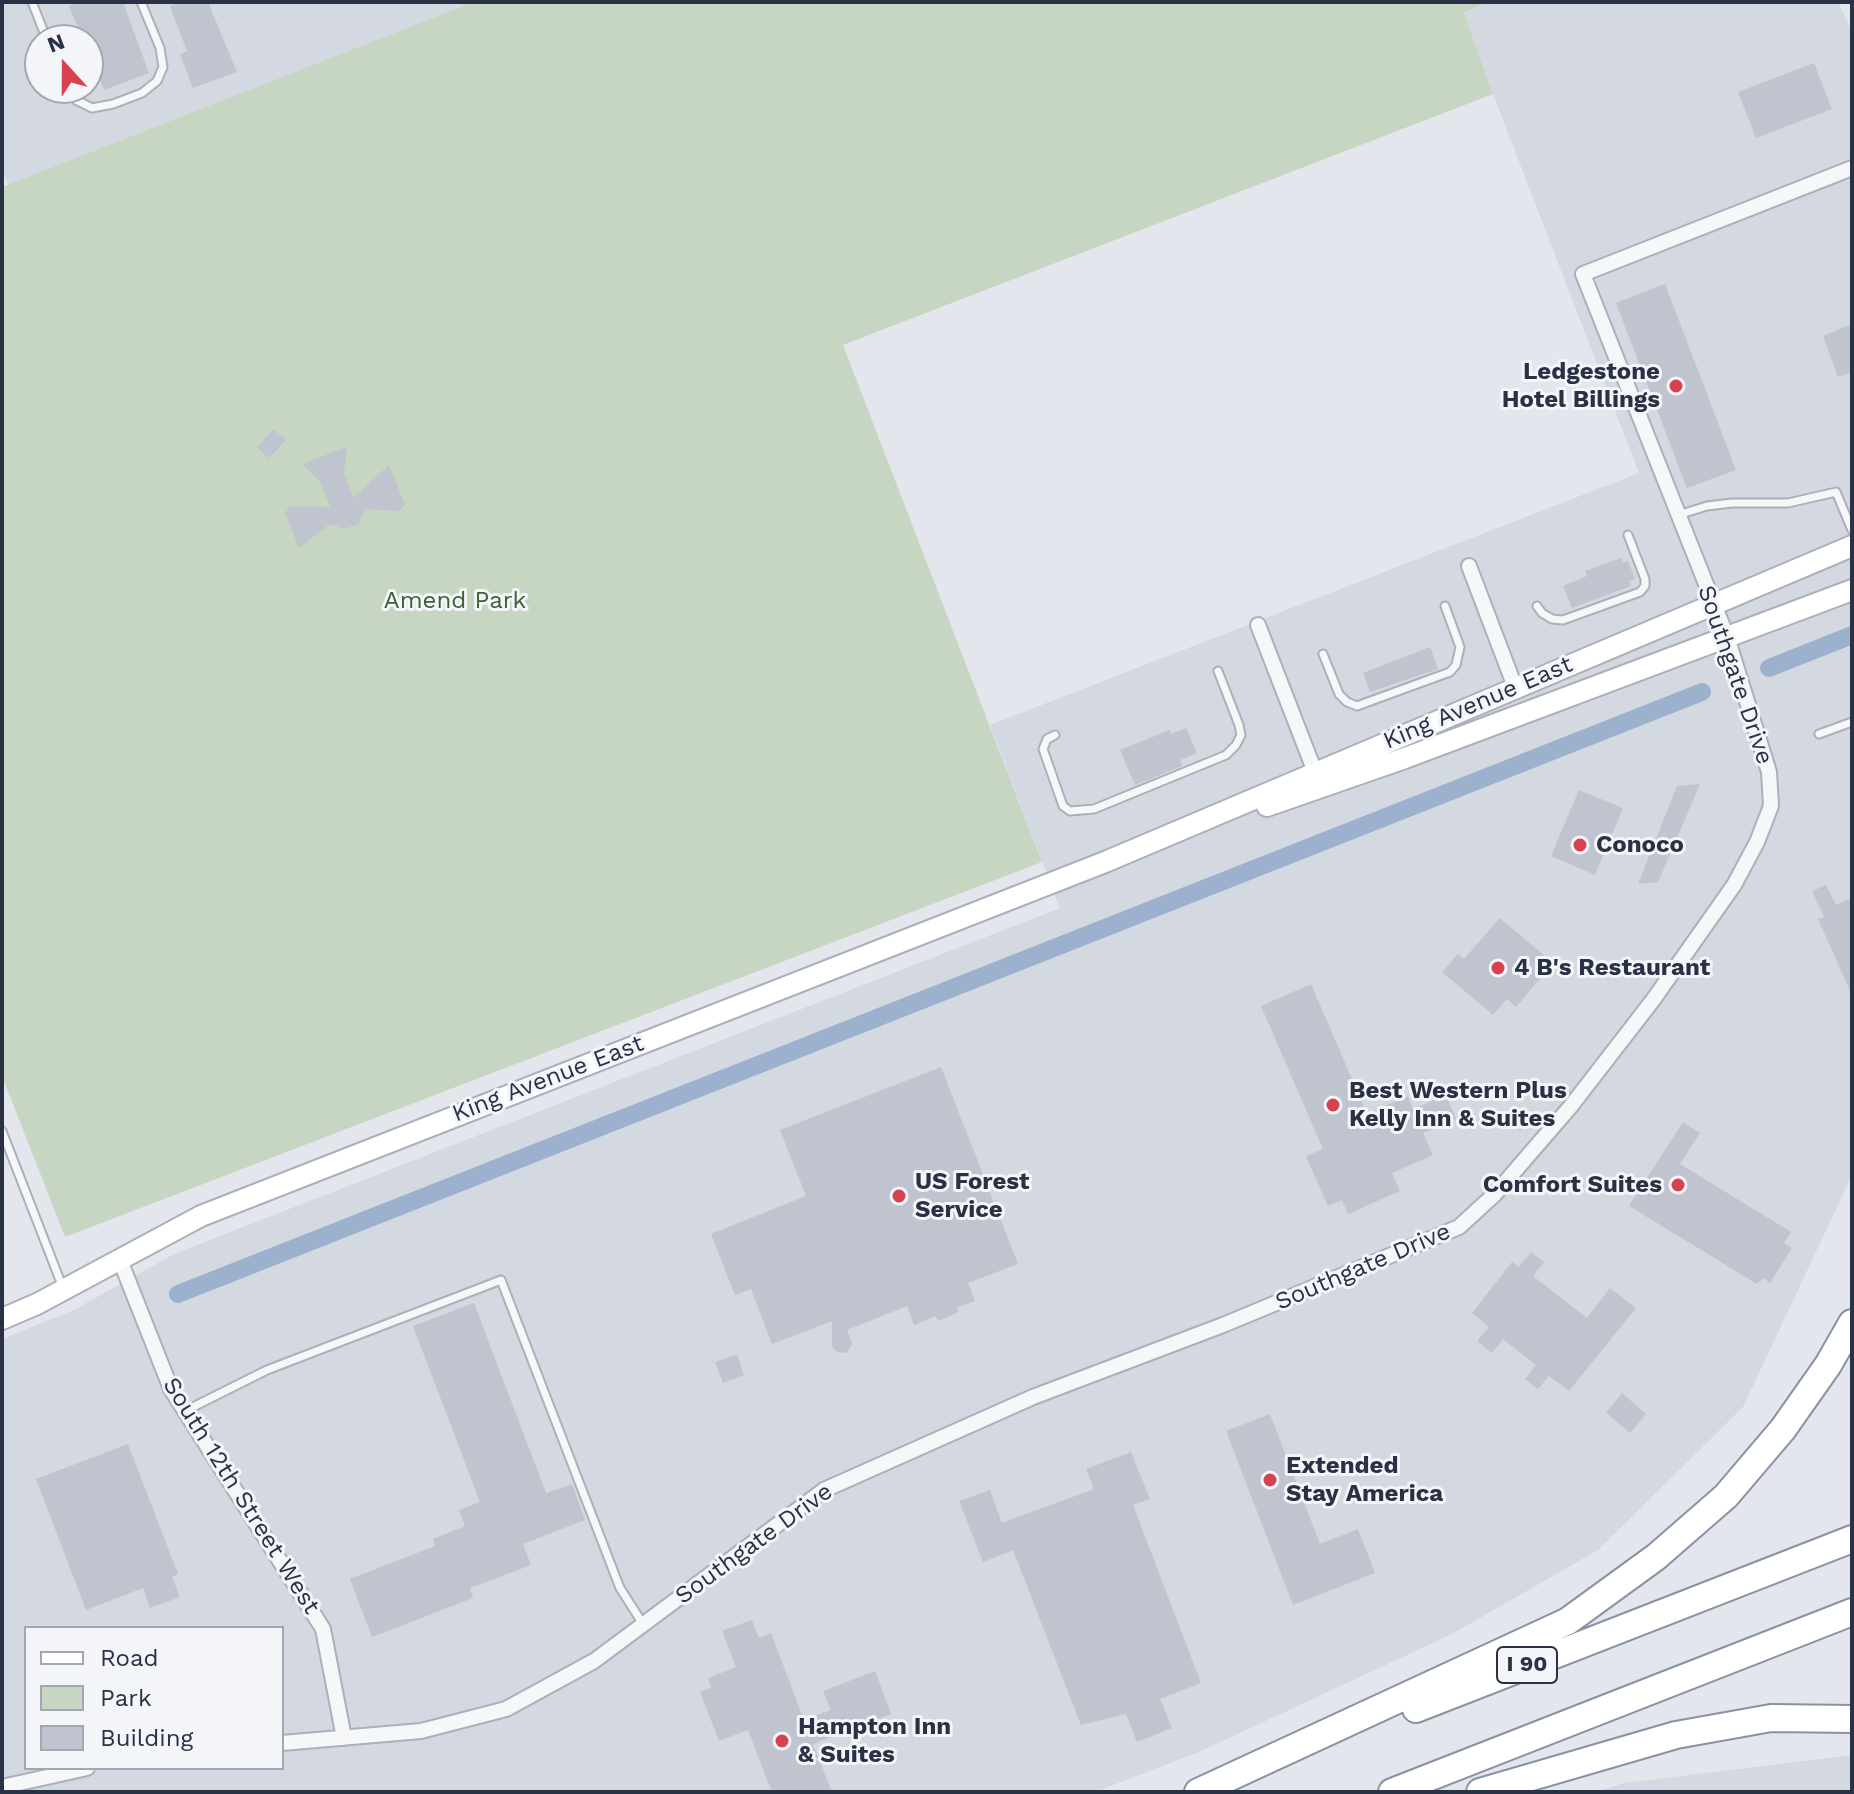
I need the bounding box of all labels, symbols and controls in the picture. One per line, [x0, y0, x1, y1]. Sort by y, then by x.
north arrow [24, 24, 104, 104]
text: N [44, 28, 68, 58]
place label: Ledgestone Hotel Billings [1502, 358, 1660, 414]
marker: Ledgestone Hotel Billings [1667, 377, 1685, 395]
street label: Southgate Drive [1691, 582, 1779, 768]
park label: Amend Park [384, 587, 526, 615]
street label: King Avenue East [1379, 650, 1577, 756]
place label: Conoco [1596, 831, 1684, 859]
marker: Conoco [1571, 836, 1589, 854]
place label: 4 B's Restaurant [1514, 954, 1710, 982]
marker: 4 B's Restaurant [1489, 959, 1507, 977]
street label: King Avenue East [448, 1029, 648, 1129]
place label: Best Western Plus Kelly Inn & Suites [1349, 1077, 1567, 1133]
marker: Best Western Plus Kelly Inn & Suites [1324, 1096, 1342, 1114]
place label: US Forest Service [915, 1168, 1030, 1224]
place label: Comfort Suites [1483, 1171, 1662, 1199]
marker: Comfort Suites [1669, 1176, 1687, 1194]
marker: US Forest Service [890, 1187, 908, 1205]
street label: Southgate Drive [1271, 1217, 1455, 1317]
street label: South 12th Street West [156, 1372, 326, 1620]
place label: Extended Stay America [1286, 1452, 1443, 1508]
marker: Extended Stay America [1261, 1471, 1279, 1489]
street label: Southgate Drive [670, 1477, 838, 1611]
legend [24, 1626, 284, 1770]
text: Road [100, 1644, 159, 1672]
road number: I 90 [1497, 1647, 1557, 1683]
text: Park [100, 1684, 152, 1712]
place label: Hampton Inn & Suites [798, 1713, 951, 1769]
text: Building [100, 1724, 193, 1752]
marker: Hampton Inn & Suites [773, 1732, 791, 1750]

